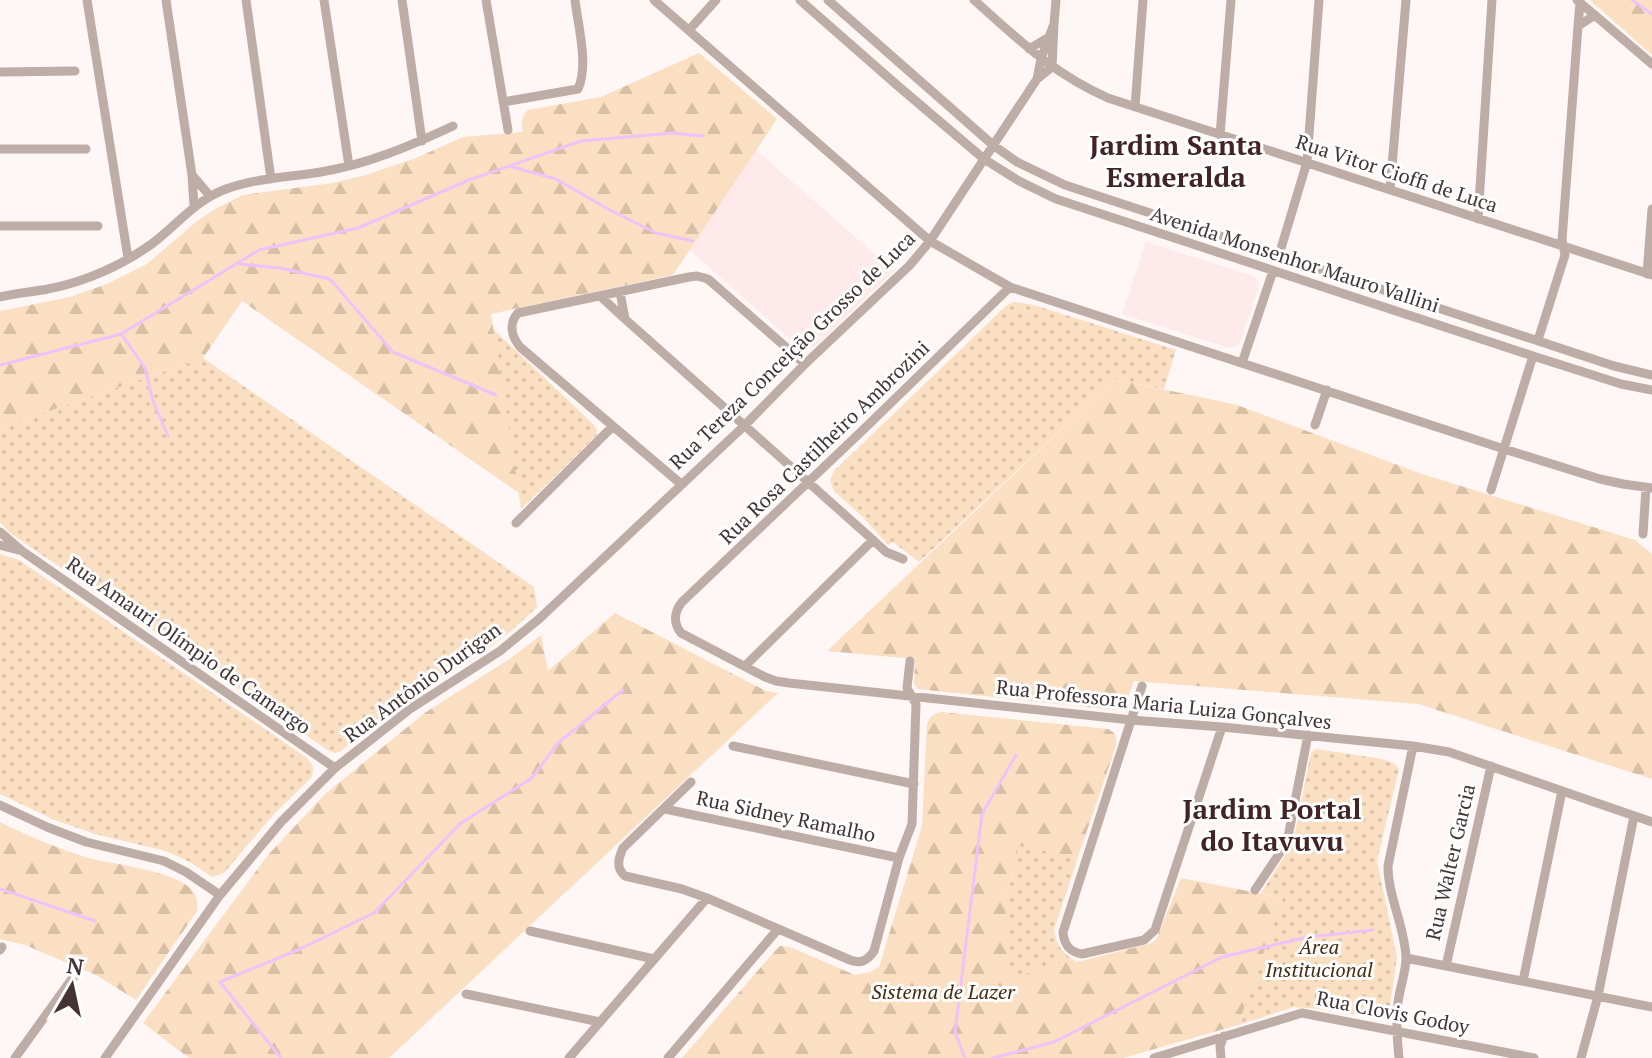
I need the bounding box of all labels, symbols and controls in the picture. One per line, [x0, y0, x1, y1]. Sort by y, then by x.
district label: Jardim Santa Esmeralda [1089, 126, 1263, 195]
street label: Rua Vitor Cioffi de Luca [1293, 128, 1501, 218]
street label: Avenida Monsenhor Mauro Vallini [1147, 199, 1443, 319]
street label: Rua Tereza Conceição Grosso de Luca [663, 225, 921, 475]
street label: Rua Rosa Castilheiro Ambrozini [713, 334, 935, 550]
street label: Rua Amauri Olímpio de Camargo [61, 550, 317, 740]
street label: Rua Antônio Durigan [338, 616, 506, 748]
street label: Rua Professora Maria Luiza Gonçalves [995, 673, 1333, 735]
street label: Rua Walter Garcia [1419, 781, 1481, 943]
street label: Rua Sidney Ramalho [694, 784, 878, 848]
district label: Jardim Portal do Itavuvu [1182, 790, 1362, 859]
park label: Área Institucional [1264, 933, 1373, 983]
north arrow [32, 946, 112, 1026]
text: N [65, 950, 86, 981]
park label: Sistema de Lazer [871, 978, 1016, 1005]
street label: Rua Clovis Godoy [1314, 984, 1473, 1040]

